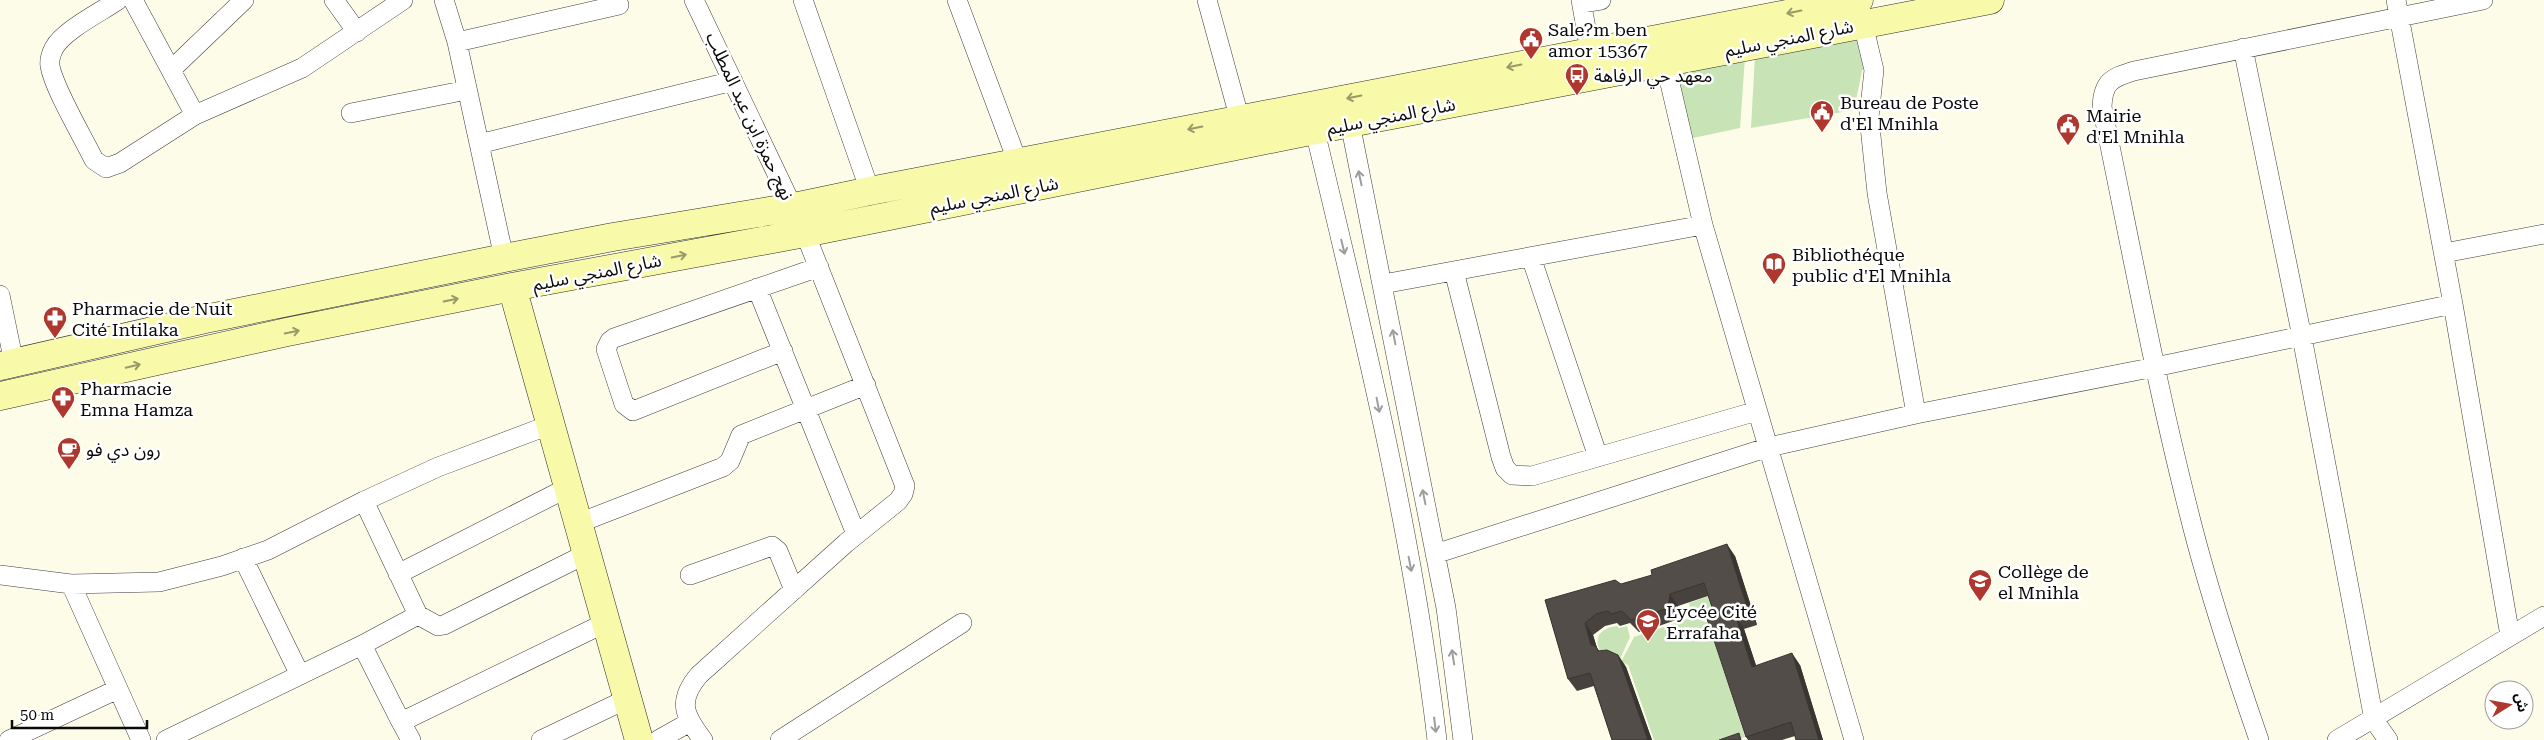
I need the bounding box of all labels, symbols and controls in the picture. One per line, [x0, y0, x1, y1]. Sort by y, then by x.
one-way arrow [1786, 8, 1802, 18]
street label: شارع المنجي سليم [1723, 15, 1856, 65]
place label: Sale?m ben amor 15367 [1548, 19, 1648, 61]
public building icon: Sale?m ben amor 15367 [1518, 26, 1544, 60]
street label: نهج حمزة ابن عبد المطلب [699, 29, 798, 205]
one-way arrow [1506, 62, 1522, 71]
bus stop icon: معهد حي الرفاهة [1564, 62, 1590, 96]
place label: معهد حي الرفاهة [1594, 65, 1712, 89]
place label: Bureau de Poste d'El Mnihla [1840, 92, 1979, 134]
street label: شارع المنجي سليم [1325, 93, 1458, 143]
one-way arrow [1347, 93, 1363, 103]
public building icon: Bureau de Poste d'El Mnihla [1809, 99, 1835, 133]
place label: Mairie d'El Mnihla [2086, 105, 2185, 147]
public building icon: Mairie d'El Mnihla [2055, 112, 2081, 146]
one-way arrow [1187, 124, 1203, 134]
one-way arrow [1355, 171, 1364, 187]
street label: شارع المنجي سليم [928, 172, 1061, 222]
one-way arrow [1339, 238, 1348, 254]
place label: Bibliothéque public d'El Mnihla [1792, 244, 1951, 286]
street label: شارع المنجي سليم [531, 249, 664, 299]
one-way arrow [671, 251, 687, 261]
library icon: Bibliothéque public d'El Mnihla [1761, 251, 1787, 285]
one-way arrow [443, 295, 459, 304]
place label: Pharmacie de Nuit Cité Intilaka [72, 298, 233, 340]
pharmacy icon: Pharmacie de Nuit Cité Intilaka [42, 305, 68, 339]
one-way arrow [283, 326, 299, 336]
one-way arrow [1388, 330, 1398, 346]
one-way arrow [124, 361, 140, 370]
place label: Pharmacie Emna Hamza [80, 378, 193, 420]
pharmacy icon: Pharmacie Emna Hamza [50, 385, 76, 419]
one-way arrow [1374, 397, 1384, 413]
cafe icon: رون دي فو [56, 436, 82, 470]
place label: رون دي فو [86, 439, 161, 463]
one-way arrow [1419, 489, 1429, 505]
one-way arrow [1406, 556, 1415, 572]
place label: Collège de el Mnihla [1998, 561, 2089, 603]
school or university icon: Collège de el Mnihla [1967, 568, 1993, 602]
place label: Lycée Cité Errafaha [1666, 601, 1757, 643]
school or university icon: Lycée Cité Errafaha [1635, 608, 1661, 642]
one-way arrow [1448, 649, 1458, 665]
north arrow [2484, 680, 2534, 730]
text: ش [2512, 692, 2531, 713]
scale bar [12, 698, 148, 730]
text: 50 m [20, 706, 55, 724]
one-way arrow [1430, 717, 1440, 733]

